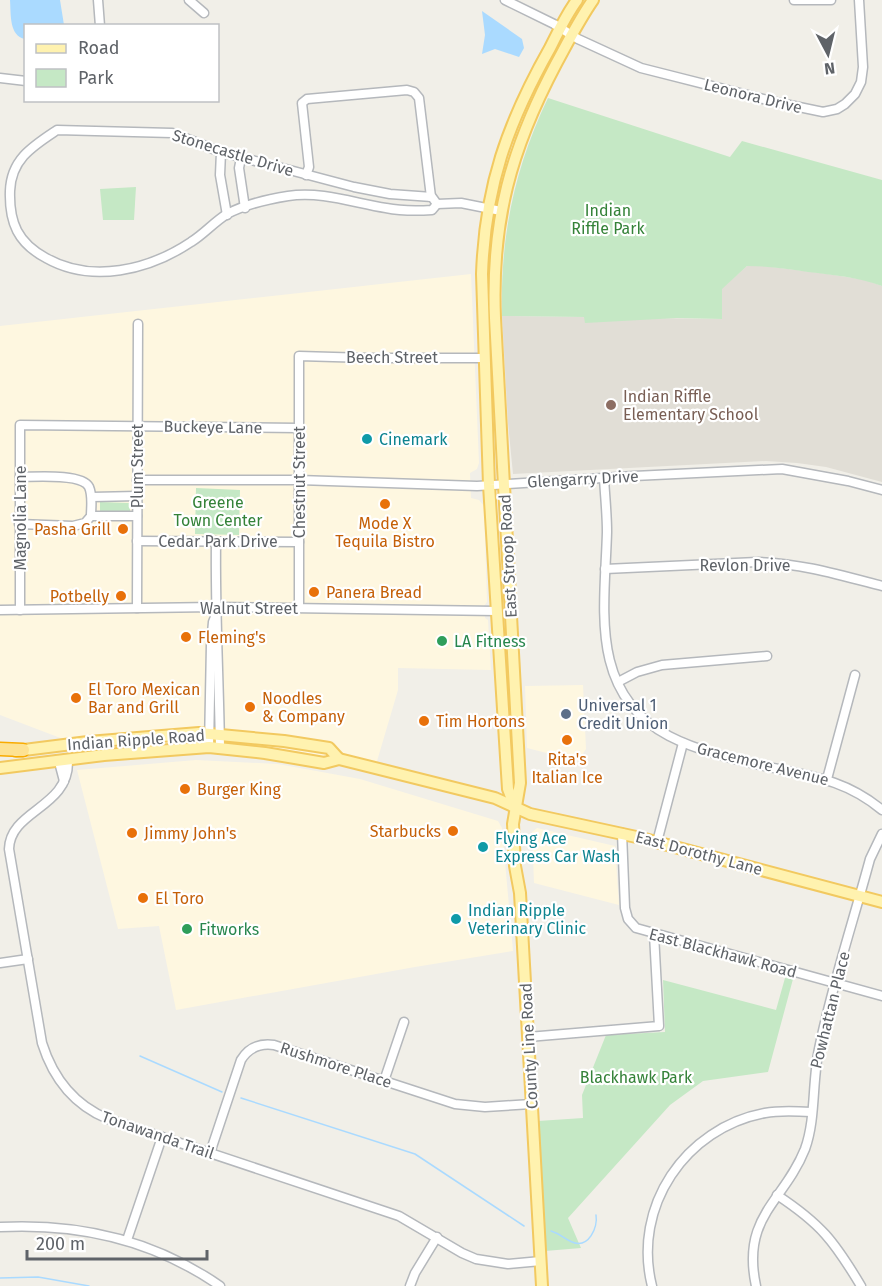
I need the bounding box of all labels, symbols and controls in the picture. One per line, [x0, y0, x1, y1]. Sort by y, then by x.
legend [24, 24, 219, 102]
north arrow [798, 24, 858, 84]
text: Road [78, 37, 120, 59]
text: N [823, 58, 836, 78]
text: Park [78, 67, 114, 89]
street label: Leonora Drive [702, 75, 804, 117]
street label: Stonecastle Drive [170, 126, 296, 180]
park label: Indian Riffle Park [571, 201, 645, 238]
street label: Beech Street [346, 348, 438, 367]
place label: Indian Riffle Elementary School [623, 387, 759, 424]
marker: Indian Riffle Elementary School [604, 398, 618, 412]
street label: Buckeye Lane [163, 417, 263, 437]
street label: Plum Street [128, 424, 147, 508]
street label: Chestnut Street [290, 426, 309, 538]
place label: Cinemark [379, 430, 448, 449]
marker: Cinemark [360, 432, 374, 446]
street label: Magnolia Lane [11, 466, 30, 570]
street label: Glengarry Drive [527, 467, 639, 491]
park label: Greene Town Center [174, 493, 263, 530]
street label: East Stroop Road [495, 494, 521, 618]
marker: Mode X Tequila Bistro [378, 497, 392, 511]
place label: Mode X Tequila Bistro [335, 514, 435, 551]
place label: Pasha Grill [34, 520, 111, 539]
marker: Pasha Grill [116, 522, 130, 536]
street label: Cedar Park Drive [158, 532, 278, 551]
street label: Revlon Drive [699, 556, 791, 575]
place label: Panera Bread [326, 583, 422, 602]
marker: Panera Bread [307, 585, 321, 599]
place label: Potbelly [50, 587, 109, 606]
marker: Potbelly [114, 589, 128, 603]
street label: Walnut Street [200, 599, 298, 618]
place label: Fleming's [198, 628, 266, 647]
marker: Fleming's [179, 630, 193, 644]
place label: LA Fitness [454, 632, 526, 651]
marker: LA Fitness [435, 634, 449, 648]
place label: El Toro Mexican Bar and Grill [88, 680, 200, 717]
place label: Noodles & Company [262, 689, 345, 726]
marker: El Toro Mexican Bar and Grill [69, 691, 83, 705]
place label: Universal 1 Credit Union [578, 696, 668, 733]
marker: Noodles & Company [243, 700, 257, 714]
marker: Universal 1 Credit Union [559, 707, 573, 721]
place label: Tim Hortons [436, 712, 525, 731]
marker: Tim Hortons [417, 714, 431, 728]
street label: Indian Ripple Road [66, 726, 206, 754]
marker: Rita's Italian Ice [560, 733, 574, 747]
street label: Gracemore Avenue [695, 738, 831, 790]
place label: Rita's Italian Ice [531, 750, 603, 787]
place label: Burger King [197, 780, 281, 799]
marker: Burger King [178, 782, 192, 796]
place label: Starbucks [370, 822, 441, 841]
place label: Jimmy John's [144, 824, 236, 843]
marker: Starbucks [446, 824, 460, 838]
marker: Jimmy John's [125, 826, 139, 840]
street label: East Dorothy Lane [633, 827, 765, 879]
place label: Flying Ace Express Car Wash [495, 829, 620, 866]
marker: Flying Ace Express Car Wash [476, 840, 490, 854]
place label: El Toro [155, 889, 204, 908]
marker: El Toro [136, 891, 150, 905]
place label: Indian Ripple Veterinary Clinic [468, 901, 586, 938]
marker: Indian Ripple Veterinary Clinic [449, 912, 463, 926]
place label: Fitworks [199, 920, 259, 939]
marker: Fitworks [180, 922, 194, 936]
street label: East Blackhawk Road [647, 924, 799, 982]
street label: Powhattan Place [806, 949, 854, 1071]
street label: County Line Road [516, 982, 542, 1110]
street label: Rushmore Place [278, 1038, 394, 1092]
park label: Blackhawk Park [580, 1068, 693, 1087]
street label: Tonawanda Trail [99, 1107, 217, 1163]
scale bar [27, 1223, 207, 1261]
text: 200 m [36, 1233, 85, 1255]

